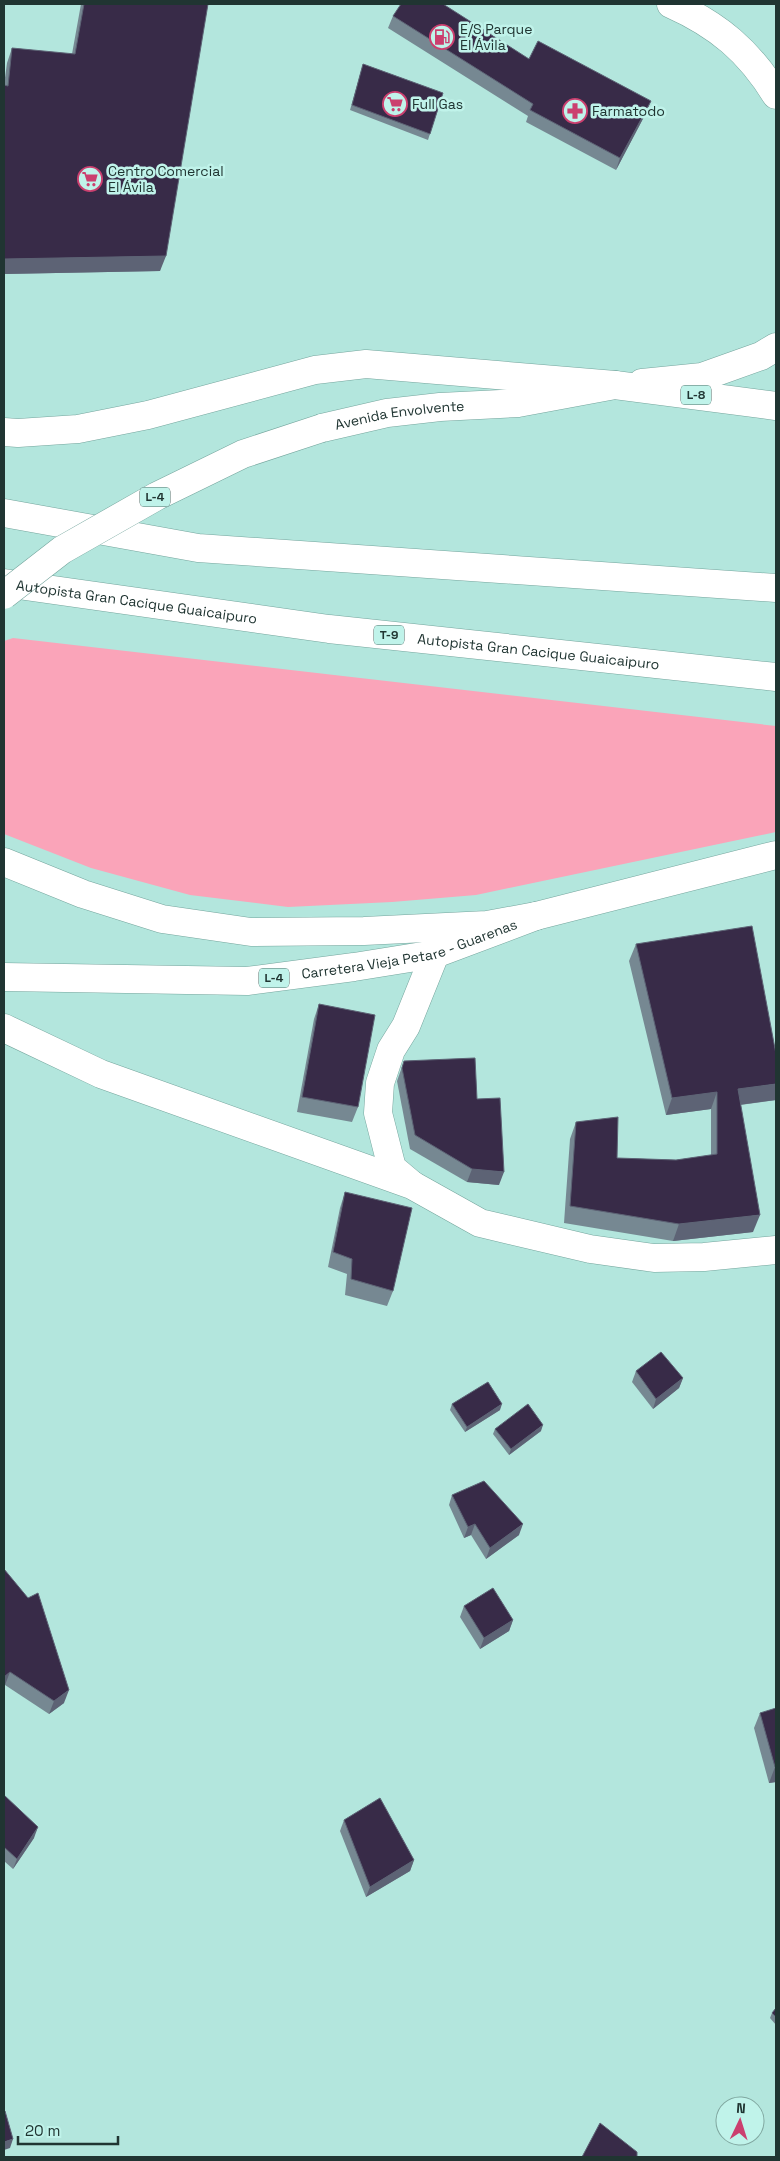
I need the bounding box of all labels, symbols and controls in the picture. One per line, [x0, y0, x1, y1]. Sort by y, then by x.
place label: E/S Parque El Ávila [460, 20, 532, 54]
fuel station icon: E/S Parque El Ávila [429, 24, 455, 50]
supermarket icon: Full Gas [382, 91, 408, 117]
place label: Full Gas [412, 95, 463, 113]
pharmacy icon: Farmatodo [562, 98, 588, 124]
place label: Farmatodo [592, 102, 665, 120]
place label: Centro Comercial El Ávila [108, 162, 224, 196]
supermarket icon: Centro Comercial El Ávila [77, 166, 103, 192]
road number: L-8 [681, 386, 711, 404]
street label: Avenida Envolvente [333, 397, 465, 434]
road number: L-4 [140, 488, 170, 507]
street label: Autopista Gran Cacique Guaicaipuro [15, 576, 258, 628]
road number: T-9 [374, 626, 404, 644]
street label: Autopista Gran Cacique Guaicaipuro [417, 630, 660, 673]
street label: Carretera Vieja Petare - Guarenas [300, 915, 520, 983]
road number: L-4 [259, 968, 289, 988]
north arrow [715, 2096, 765, 2146]
text: N [736, 2099, 746, 2117]
scale bar [18, 2114, 118, 2146]
text: 20 m [25, 2121, 60, 2140]

